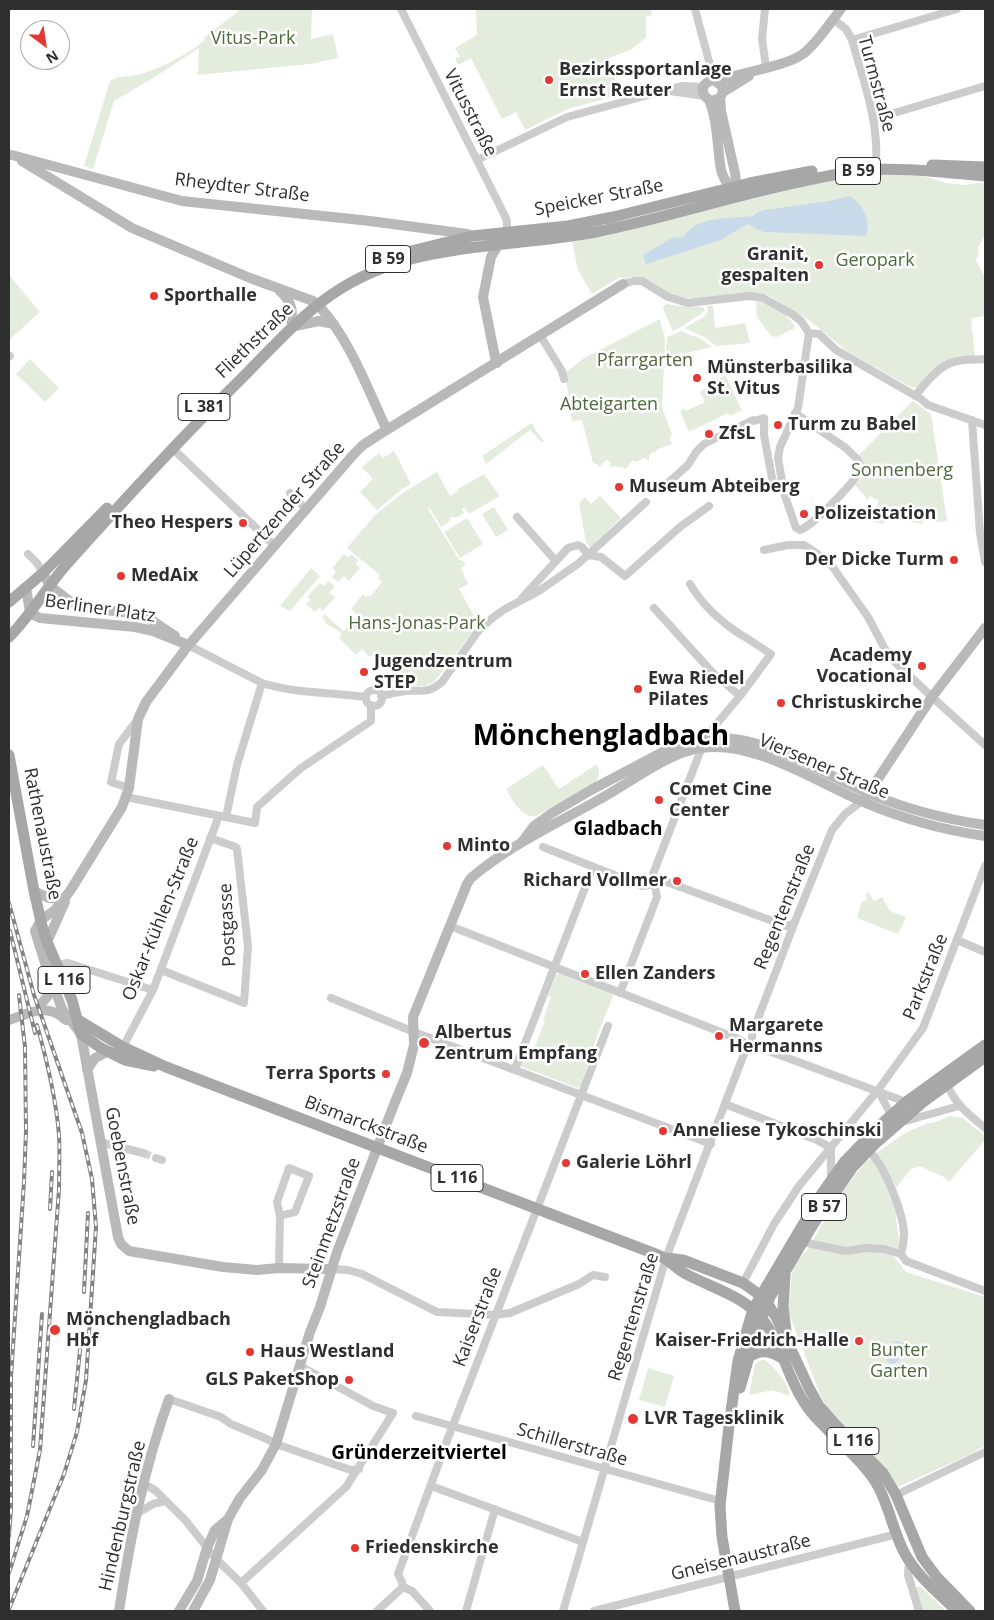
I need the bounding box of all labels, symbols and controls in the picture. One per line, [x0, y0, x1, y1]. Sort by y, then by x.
north arrow [20, 20, 70, 70]
park label: Vitus-Park [211, 28, 295, 50]
street label: Turmstraße [853, 34, 899, 134]
text: N [43, 46, 62, 69]
place label: Bezirkssportanlage Ernst Reuter [559, 59, 732, 102]
street label: Vitusstraße [439, 66, 501, 160]
marker: Bezirkssportanlage Ernst Reuter [543, 74, 555, 86]
road number: B 59 [836, 158, 880, 185]
street label: Rheydter Straße [173, 169, 311, 207]
street label: Speicker Straße [533, 175, 665, 221]
place label: Granit, gespalten [721, 244, 809, 286]
road number: B 59 [366, 245, 410, 272]
park label: Geropark [835, 250, 915, 272]
marker: Granit, gespalten [813, 259, 825, 271]
place label: Sporthalle [164, 285, 257, 307]
marker: Sporthalle [148, 290, 160, 302]
street label: Fliethstraße [212, 299, 298, 383]
park label: Pfarrgarten [597, 350, 693, 372]
place label: Münsterbasilika St. Vitus [707, 357, 853, 399]
marker: Münsterbasilika St. Vitus [691, 372, 703, 384]
road number: L 381 [178, 394, 230, 421]
park label: Abteigarten [560, 394, 658, 416]
place label: Turm zu Babel [788, 414, 917, 436]
marker: Turm zu Babel [772, 419, 784, 431]
place label: ZfsL [719, 423, 756, 445]
marker: ZfsL [703, 428, 715, 440]
street label: Lüpertzender Straße [220, 438, 350, 582]
park label: Sonnenberg [851, 460, 953, 482]
place label: Museum Abteiberg [629, 476, 800, 498]
marker: Museum Abteiberg [613, 481, 625, 493]
place label: Polizeistation [814, 503, 936, 525]
marker: Polizeistation [798, 508, 810, 520]
place label: Theo Hespers [112, 512, 233, 534]
marker: Theo Hespers [237, 517, 249, 529]
place label: Der Dicke Turm [805, 549, 944, 571]
marker: Der Dicke Turm [948, 554, 960, 566]
place label: MedAix [131, 565, 198, 587]
marker: MedAix [115, 570, 127, 582]
street label: Berliner Platz [43, 591, 157, 627]
park label: Hans-Jonas-Park [348, 613, 486, 635]
place label: Academy Vocational [816, 645, 912, 688]
place label: Jugendzentrum STEP [374, 651, 513, 694]
marker: Academy Vocational [916, 660, 928, 672]
marker: Jugendzentrum STEP [358, 666, 370, 678]
place label: Ewa Riedel Pilates [648, 668, 745, 711]
marker: Ewa Riedel Pilates [632, 683, 644, 695]
place label: Christuskirche [791, 692, 922, 714]
marker: Christuskirche [775, 697, 787, 709]
district label: Mönchengladbach [473, 720, 729, 754]
street label: Viersener Straße [756, 730, 892, 804]
street label: Rathenaustraße [19, 766, 65, 902]
place label: Comet Cine Center [669, 779, 772, 822]
marker: Comet Cine Center [653, 794, 665, 806]
district label: Gladbach [574, 819, 662, 841]
street label: Oskar-Kühlen-Straße [118, 834, 204, 1004]
place label: Minto [457, 835, 510, 857]
marker: Minto [441, 840, 453, 852]
street label: Regentenstraße [750, 841, 820, 973]
place label: Richard Vollmer [523, 870, 667, 892]
marker: Richard Vollmer [671, 875, 683, 887]
street label: Postgasse [215, 883, 241, 967]
street label: Parkstraße [899, 931, 953, 1023]
place label: Ellen Zanders [595, 963, 715, 985]
road number: L 116 [38, 966, 90, 994]
marker: Ellen Zanders [579, 968, 591, 980]
place label: Margarete Hermanns [729, 1015, 823, 1058]
place label: Albertus Zentrum Empfang [435, 1022, 597, 1064]
marker: Margarete Hermanns [713, 1030, 725, 1042]
marker: Albertus Zentrum Empfang [417, 1036, 431, 1050]
place label: Terra Sports [266, 1063, 376, 1085]
marker: Terra Sports [380, 1068, 392, 1080]
street label: Bismarckstraße [301, 1092, 431, 1158]
street label: Goebenstraße [100, 1105, 144, 1227]
place label: Anneliese Tykoschinski [673, 1120, 882, 1142]
marker: Anneliese Tykoschinski [657, 1125, 669, 1137]
place label: Galerie Löhrl [576, 1152, 692, 1174]
street label: Steinmetzstraße [298, 1155, 366, 1291]
marker: Galerie Löhrl [560, 1157, 572, 1169]
road number: L 116 [431, 1164, 483, 1192]
road number: B 57 [802, 1194, 846, 1220]
street label: Regentenstraße [604, 1250, 664, 1384]
street label: Kaiserstraße [449, 1264, 507, 1370]
place label: Mönchengladbach Hbf [66, 1309, 231, 1352]
marker: Mönchengladbach Hbf [48, 1323, 62, 1337]
place label: Kaiser-Friedrich-Halle [655, 1330, 849, 1352]
marker: Kaiser-Friedrich-Halle [853, 1335, 865, 1347]
park label: Bunter Garten [870, 1340, 928, 1382]
place label: Haus Westland [260, 1341, 394, 1363]
marker: Haus Westland [244, 1346, 256, 1358]
place label: GLS PaketShop [205, 1369, 339, 1391]
marker: GLS PaketShop [343, 1374, 355, 1386]
place label: LVR Tagesklinik [644, 1408, 784, 1430]
marker: LVR Tagesklinik [626, 1412, 640, 1426]
street label: Schillerstraße [514, 1419, 630, 1471]
road number: L 116 [827, 1428, 879, 1454]
street label: Hindenburgstraße [95, 1439, 151, 1593]
district label: Gründerzeitviertel [331, 1443, 507, 1465]
street label: Gneisenaustraße [669, 1530, 813, 1586]
place label: Friedenskirche [365, 1537, 499, 1559]
marker: Friedenskirche [349, 1542, 361, 1554]

